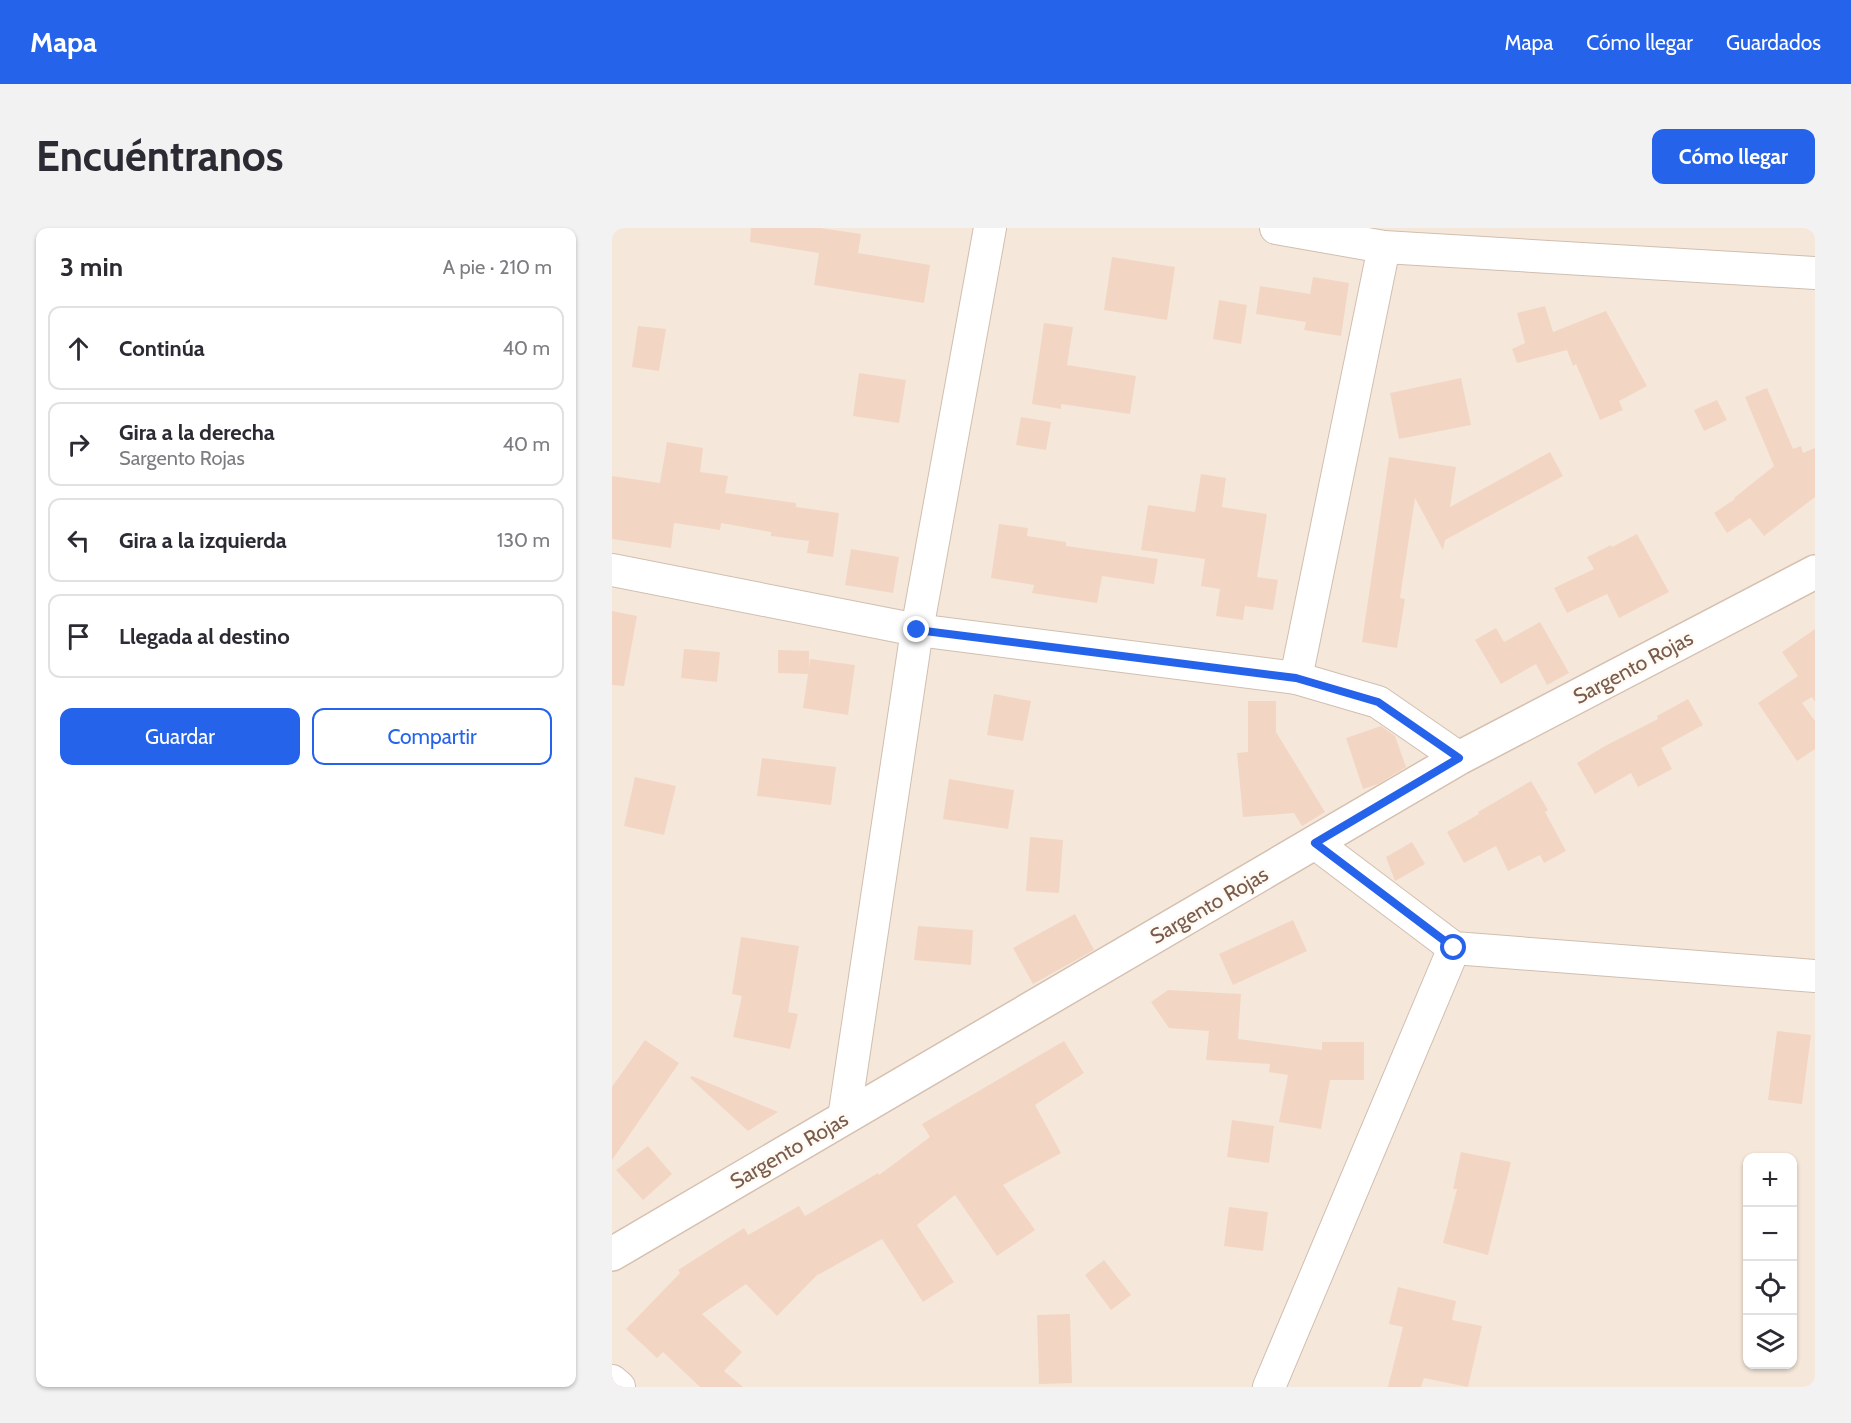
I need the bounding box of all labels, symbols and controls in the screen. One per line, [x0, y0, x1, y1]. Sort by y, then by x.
text: Mapa [30, 25, 97, 59]
text: Mapa [1505, 30, 1553, 55]
text: Cómo llegar [1586, 30, 1693, 55]
text: Guardados [1726, 30, 1821, 55]
button: Cómo llegar [1652, 129, 1815, 184]
text: Encuéntranos [36, 130, 284, 182]
text: 3 min [60, 251, 123, 283]
text: A pie · 210 m [443, 255, 552, 279]
icon: ahead [62, 332, 95, 365]
text: Continúa [119, 335, 205, 362]
text: 40 m [502, 336, 550, 360]
text: Gira a la derecha [119, 419, 275, 446]
icon: right [62, 428, 95, 461]
text: 40 m [502, 432, 550, 456]
text: Sargento Rojas [119, 446, 245, 470]
icon: left [62, 524, 95, 557]
text: Gira a la izquierda [119, 527, 287, 554]
text: 130 m [497, 528, 550, 552]
route end [903, 616, 929, 642]
icon: arrive [62, 620, 95, 653]
text: Llegada al destino [119, 623, 290, 650]
street label: Sargento Rojas [1569, 625, 1698, 710]
button: Guardar [60, 708, 300, 765]
button: Compartir [312, 708, 552, 765]
street label: Sargento Rojas [1146, 861, 1273, 950]
route start [1440, 934, 1466, 960]
street label: Sargento Rojas [726, 1106, 853, 1195]
map controls [1743, 1153, 1797, 1369]
button: + [1743, 1153, 1797, 1207]
button: − [1743, 1207, 1797, 1261]
button: locate [1743, 1261, 1797, 1315]
button: layers [1743, 1315, 1797, 1369]

